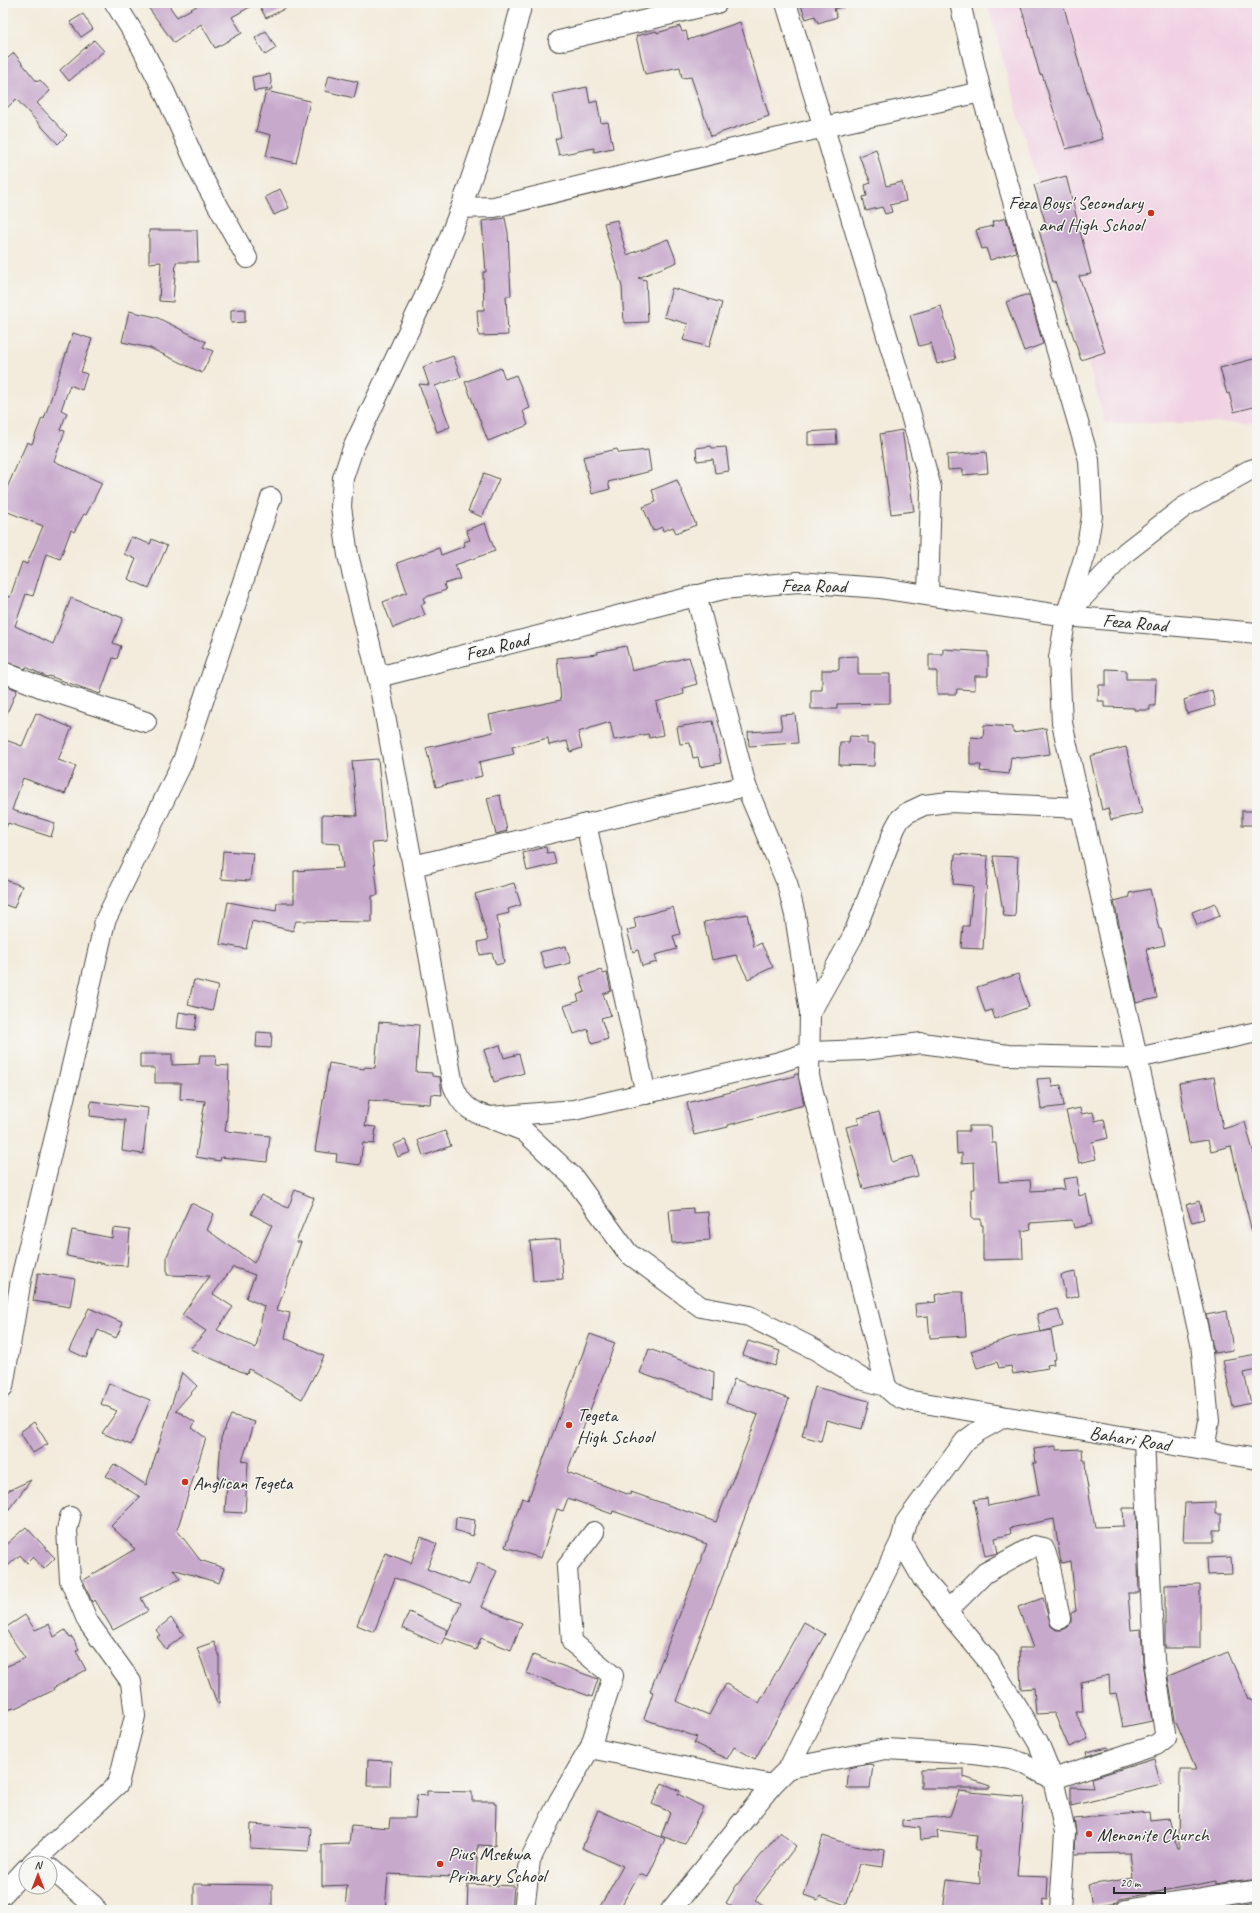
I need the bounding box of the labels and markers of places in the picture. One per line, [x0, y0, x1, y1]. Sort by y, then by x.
place label: Feza Boys' Secondary and High School [1008, 191, 1147, 237]
marker: Feza Boys' Secondary and High School [1146, 208, 1156, 218]
place label: Tegeta High School [577, 1403, 657, 1449]
marker: Tegeta High School [564, 1420, 574, 1430]
place label: Anglican Tegeta [193, 1471, 294, 1495]
marker: Anglican Tegeta [180, 1477, 190, 1487]
place label: Menonite Church [1097, 1823, 1210, 1847]
marker: Menonite Church [1084, 1829, 1094, 1839]
place label: Pius Msekwa Primary School [448, 1842, 549, 1888]
marker: Pius Msekwa Primary School [435, 1859, 445, 1869]

